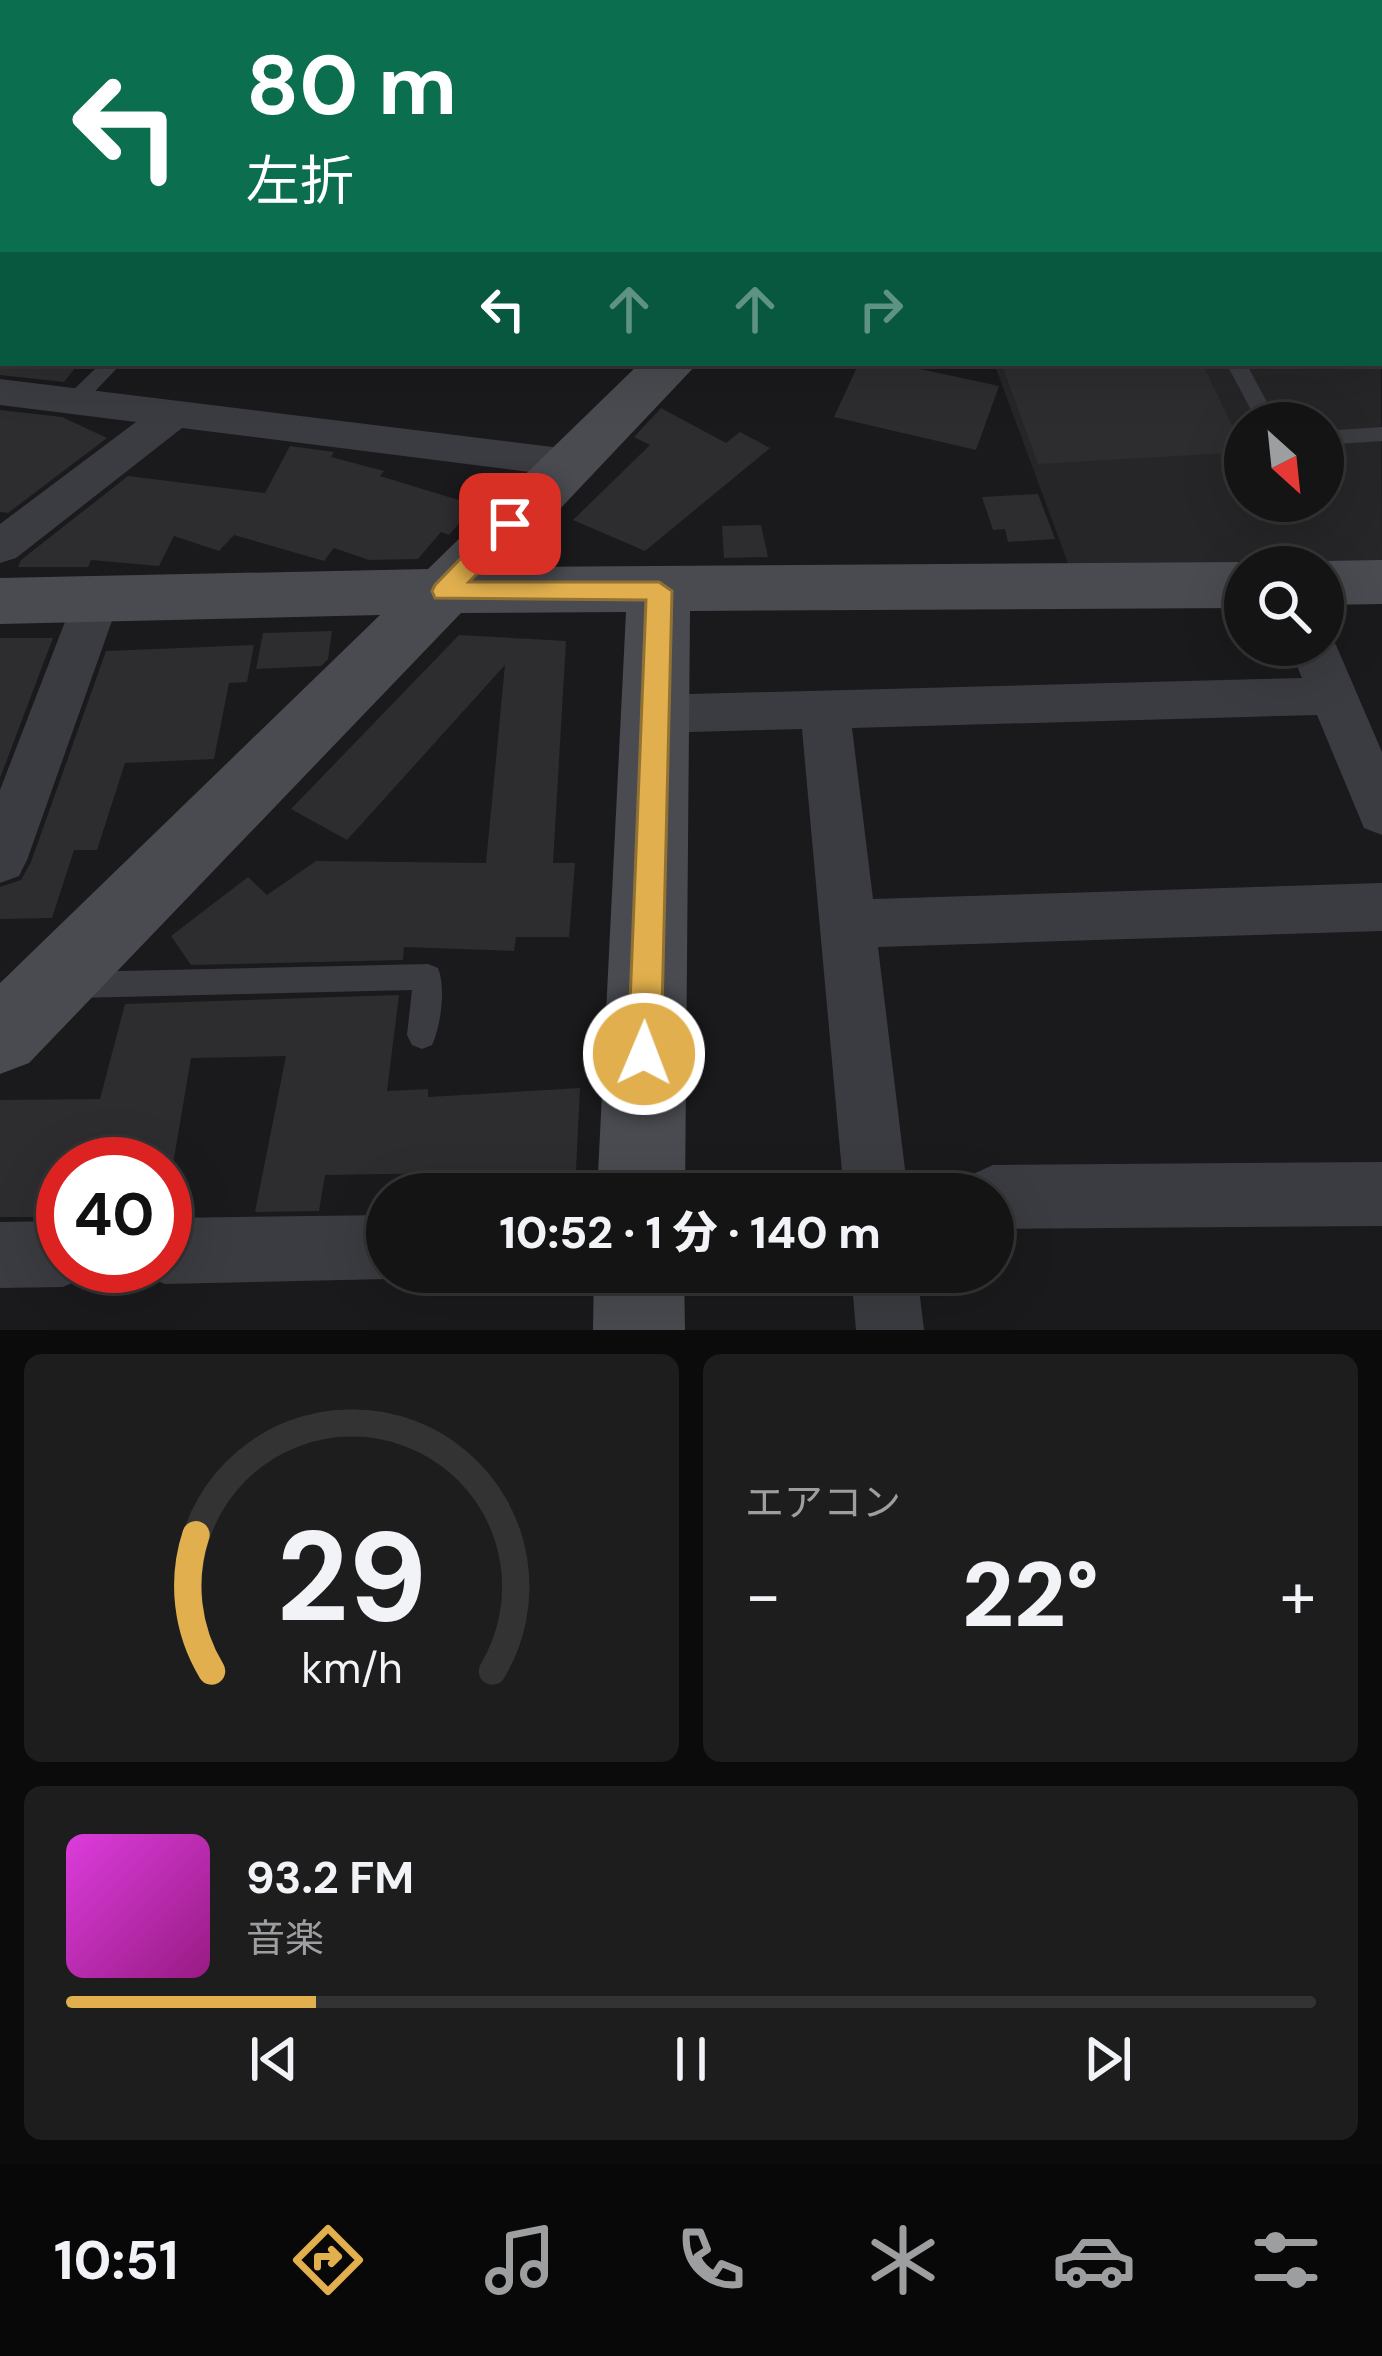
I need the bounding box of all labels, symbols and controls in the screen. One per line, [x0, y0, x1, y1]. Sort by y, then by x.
text: 80 m [246, 31, 457, 140]
icon: left [48, 48, 204, 204]
text: 左折 [246, 146, 354, 217]
icon: left [470, 276, 536, 342]
icon: ahead [596, 276, 662, 342]
icon: ahead [722, 276, 788, 342]
icon: right [848, 276, 914, 342]
north arrow [1224, 402, 1344, 522]
map controls [1224, 402, 1344, 666]
pin [459, 473, 561, 575]
icon: arrive [477, 491, 543, 557]
button: search [1224, 546, 1344, 666]
position arrow [581, 991, 707, 1117]
speed limit sign: 40 [36, 1137, 192, 1293]
text: 10:52 · 1 分 · 140 m [499, 1203, 881, 1262]
text: エアコン [745, 1477, 901, 1528]
text: 29 [276, 1496, 427, 1659]
text: 22° [962, 1537, 1099, 1654]
text: − [745, 1553, 781, 1638]
text: + [1280, 1553, 1316, 1638]
text: km/h [301, 1640, 402, 1696]
text: 93.2 FM [246, 1848, 414, 1907]
text: 音楽 [246, 1913, 324, 1964]
icon: previous [241, 2026, 307, 2092]
icon: pause [658, 2026, 724, 2092]
icon: next [1075, 2026, 1141, 2092]
icon: directions [286, 2218, 370, 2302]
icon: music [478, 2218, 562, 2302]
icon: phone [669, 2218, 753, 2302]
icon: climate [861, 2218, 945, 2302]
icon: car [1052, 2218, 1136, 2302]
icon: filters [1244, 2218, 1328, 2302]
text: 10:51 [54, 2225, 178, 2296]

